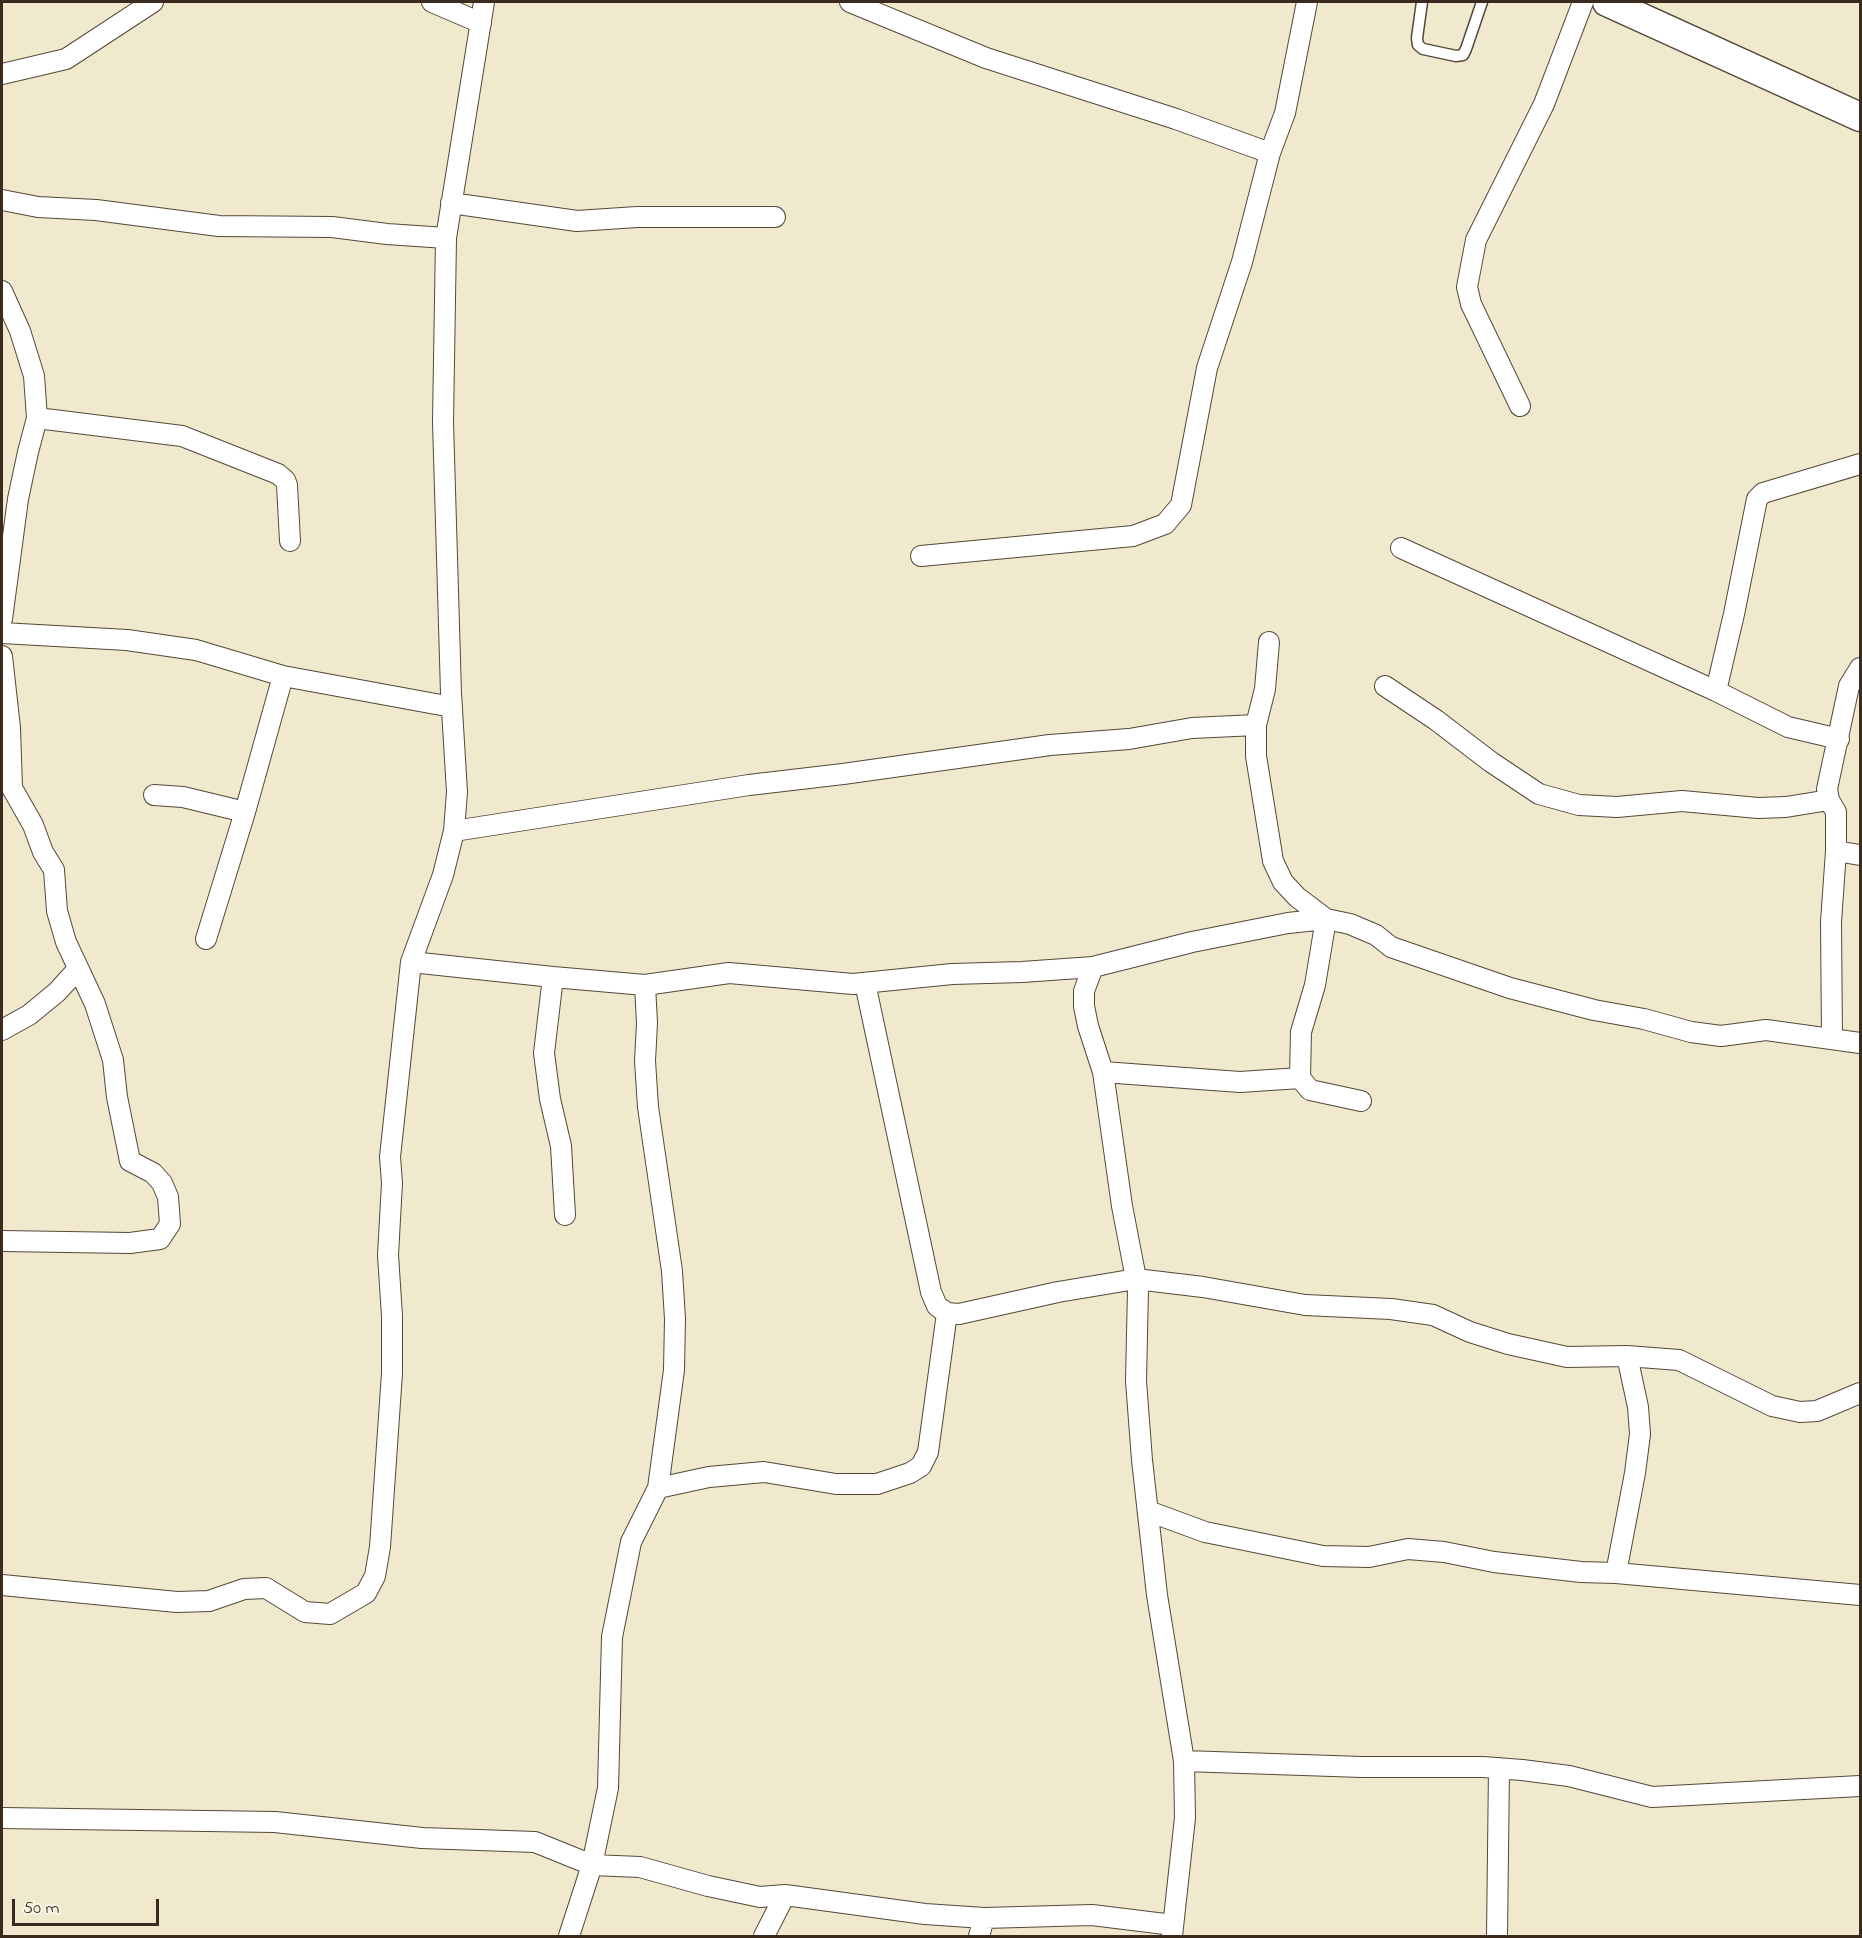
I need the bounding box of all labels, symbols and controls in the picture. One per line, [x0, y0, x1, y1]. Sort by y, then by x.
scale bar [15, 1887, 162, 1925]
text: 50 m [23, 1896, 60, 1922]

